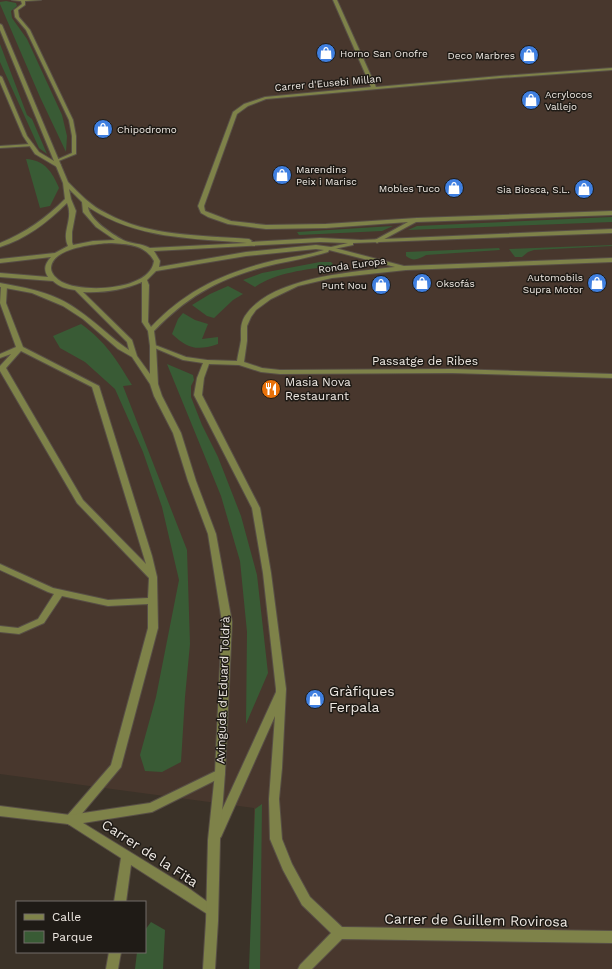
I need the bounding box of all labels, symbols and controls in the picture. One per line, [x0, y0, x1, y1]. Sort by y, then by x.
shop icon: Horno San Onofre [315, 42, 337, 64]
shop icon: Deco Marbres [518, 44, 540, 66]
place label: Horno San Onofre [340, 48, 428, 59]
place label: Deco Marbres [448, 50, 515, 61]
street label: Carrer d'Eusebi Millan [274, 73, 382, 93]
shop icon: Acrylocos Vallejo [520, 89, 542, 111]
place label: Acrylocos Vallejo [545, 89, 592, 112]
shop icon: Chipodromo [92, 118, 114, 140]
place label: Chipodromo [117, 124, 177, 135]
shop icon: Marendins Peix i Marisc [271, 164, 293, 186]
place label: Marendins Peix i Marisc [296, 164, 357, 187]
shop icon: Mobles Tuco [443, 177, 465, 199]
shop icon: Sia Biosca, S.L. [573, 178, 595, 200]
place label: Mobles Tuco [379, 183, 440, 194]
place label: Sia Biosca, S.L. [497, 184, 570, 195]
street label: Ronda Europa [318, 255, 387, 275]
shop icon: Oksofás [411, 272, 433, 294]
place label: Automobils Supra Motor [523, 272, 583, 295]
shop icon: Automobils Supra Motor [586, 272, 608, 294]
shop icon: Punt Nou [370, 274, 392, 296]
place label: Oksofás [436, 278, 475, 289]
place label: Punt Nou [322, 280, 367, 291]
street label: Passatge de Ribes [372, 354, 478, 368]
place label: Masia Nova Restaurant [285, 375, 351, 403]
restaurant icon: Masia Nova Restaurant [260, 378, 282, 400]
street label: Avinguda d'Eduard Toldrà [213, 616, 233, 764]
place label: Gràfiques Ferpala [329, 683, 395, 715]
shop icon: Gràfiques Ferpala [304, 688, 326, 710]
street label: Carrer de la Fita [99, 816, 201, 890]
legend [16, 901, 146, 953]
text: Calle [52, 910, 81, 924]
street label: Carrer de Guillem Rovirosa [384, 910, 568, 930]
text: Parque [52, 930, 93, 944]

